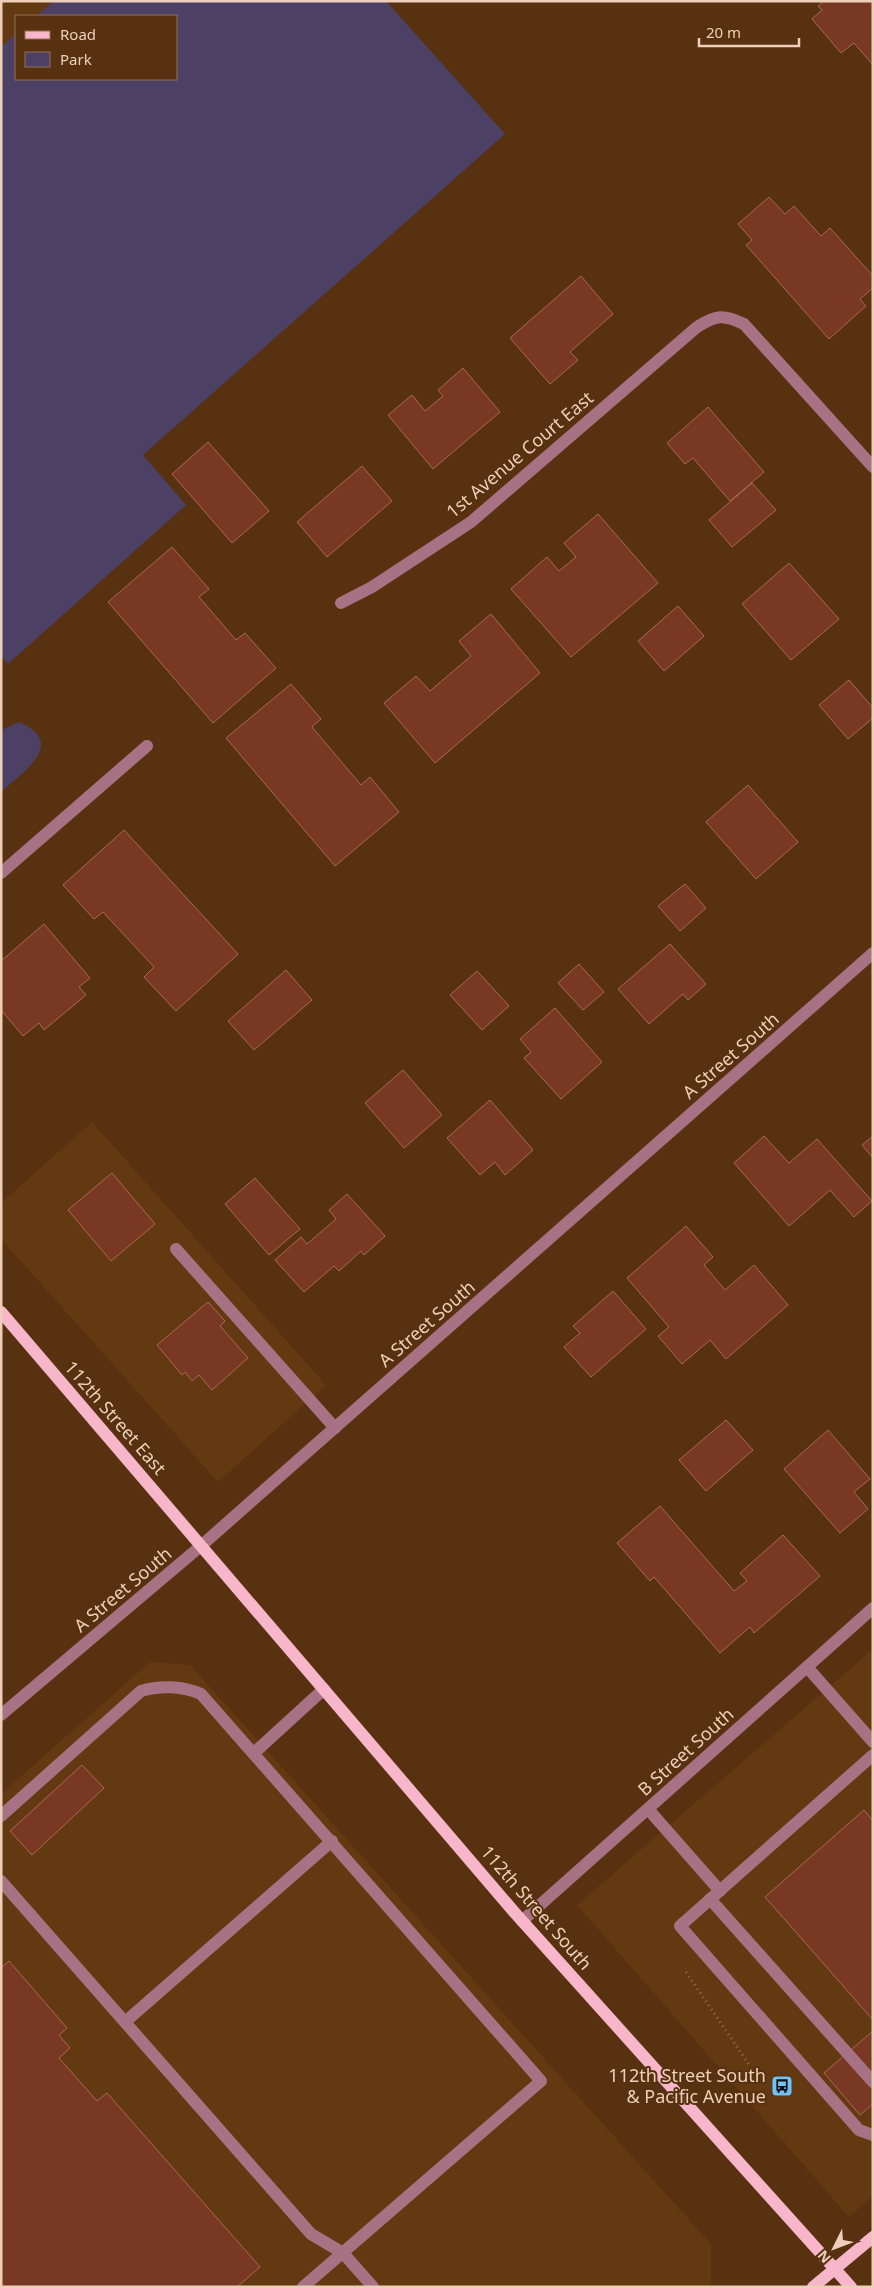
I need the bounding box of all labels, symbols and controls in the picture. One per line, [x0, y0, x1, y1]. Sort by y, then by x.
legend [15, 15, 178, 80]
scale bar [699, 15, 799, 47]
text: 20 m [706, 22, 741, 42]
text: Road [60, 24, 96, 44]
text: Park [60, 49, 92, 69]
street label: 1st Avenue Court East [441, 385, 598, 523]
street label: A Street South [677, 1007, 784, 1104]
street label: A Street South [373, 1275, 480, 1372]
street label: 112th Street East [60, 1355, 172, 1480]
street label: A Street South [68, 1541, 176, 1637]
street label: B Street South [632, 1702, 738, 1801]
street label: 112th Street South [476, 1840, 598, 1975]
place label: 112th Street South & Pacific Avenue [608, 2063, 766, 2108]
bus stop icon: 112th Street South & Pacific Avenue [770, 2074, 794, 2098]
north arrow [809, 2223, 859, 2273]
text: N [813, 2246, 835, 2268]

